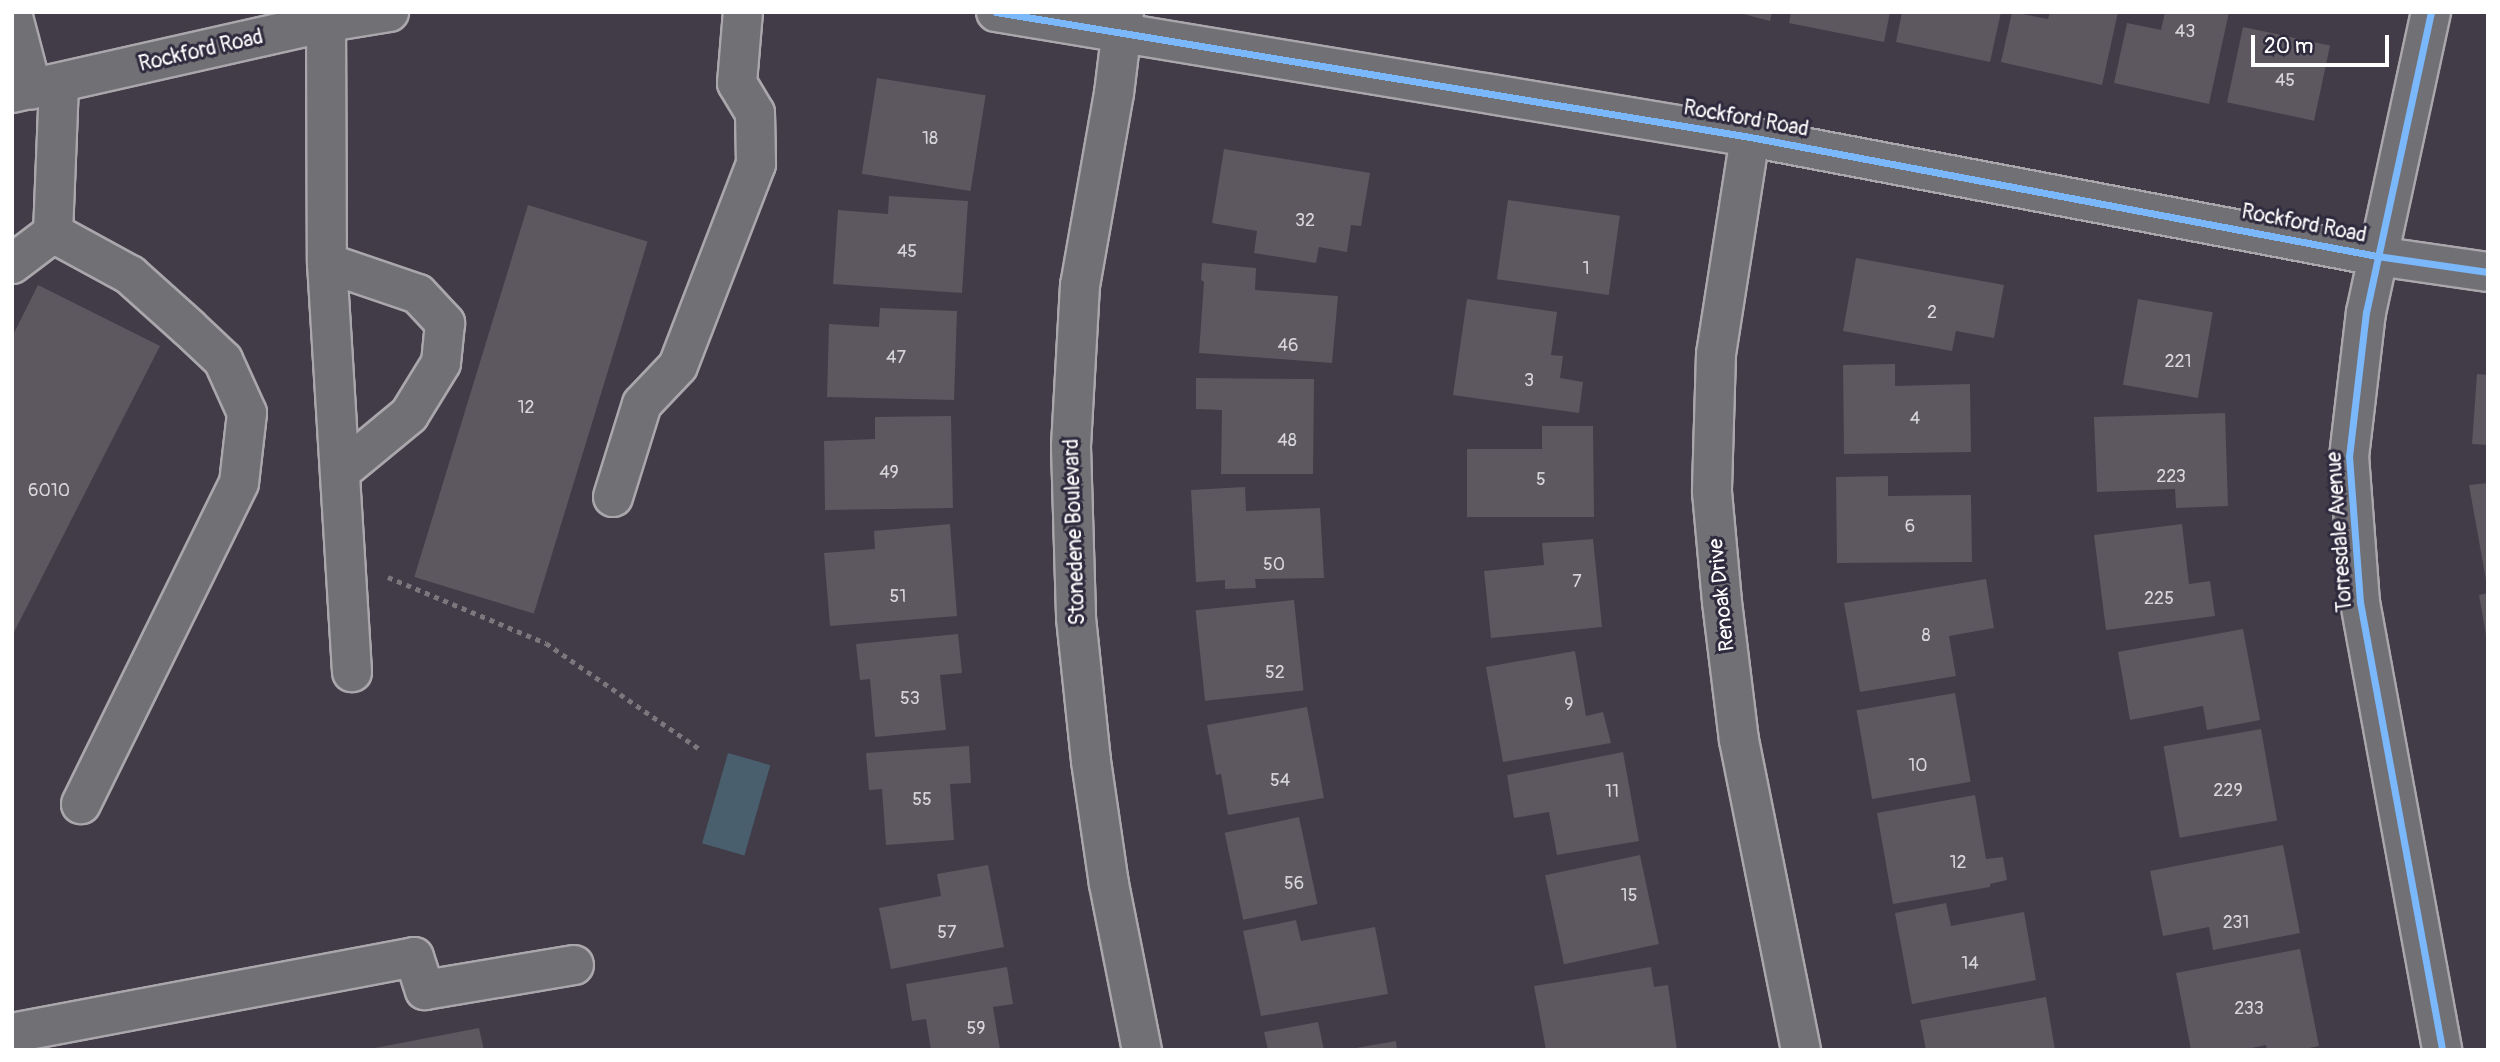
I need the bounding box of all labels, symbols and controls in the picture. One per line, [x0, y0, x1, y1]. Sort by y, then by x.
house number: 43 [2175, 21, 2195, 43]
scale bar [2255, 21, 2393, 65]
street label: Rockford Road [136, 24, 266, 78]
text: 20 m [2264, 33, 2313, 60]
house number: 45 [2275, 70, 2295, 92]
street label: Rockford Road [1681, 96, 1811, 142]
house number: 18 [922, 128, 938, 150]
street label: Rockford Road [2239, 200, 2369, 248]
house number: 32 [1295, 210, 1315, 232]
house number: 45 [897, 241, 917, 263]
house number: 1 [1582, 258, 1590, 280]
house number: 2 [1927, 302, 1937, 324]
house number: 46 [1278, 335, 1298, 357]
house number: 47 [886, 347, 906, 369]
house number: 221 [2164, 351, 2192, 373]
house number: 3 [1524, 370, 1534, 392]
house number: 12 [517, 397, 535, 419]
house number: 4 [1910, 408, 1920, 430]
house number: 48 [1277, 430, 1297, 452]
street label: Stonedene Boulevard [1059, 438, 1091, 626]
street label: Torresdale Avenue [2322, 451, 2358, 613]
house number: 49 [879, 462, 899, 484]
house number: 223 [2156, 466, 2186, 488]
house number: 5 [1536, 469, 1546, 491]
house number: 6010 [28, 480, 70, 502]
house number: 6 [1905, 516, 1915, 538]
street label: Renoak Drive [1704, 537, 1740, 653]
house number: 50 [1263, 554, 1285, 576]
house number: 7 [1572, 571, 1582, 593]
house number: 51 [890, 586, 906, 608]
house number: 225 [2144, 588, 2174, 610]
house number: 8 [1921, 625, 1931, 647]
house number: 52 [1265, 662, 1285, 684]
house number: 53 [900, 688, 920, 710]
house number: 9 [1564, 694, 1574, 716]
house number: 10 [1908, 755, 1928, 777]
house number: 54 [1270, 770, 1290, 792]
house number: 229 [2213, 780, 2243, 802]
house number: 11 [1605, 781, 1619, 803]
house number: 55 [912, 789, 932, 811]
house number: 12 [1949, 852, 1967, 874]
house number: 56 [1284, 873, 1304, 895]
house number: 15 [1621, 885, 1637, 907]
house number: 231 [2223, 912, 2249, 934]
house number: 57 [937, 922, 957, 944]
house number: 14 [1961, 953, 1979, 975]
house number: 233 [2234, 998, 2264, 1020]
house number: 59 [966, 1018, 986, 1040]

